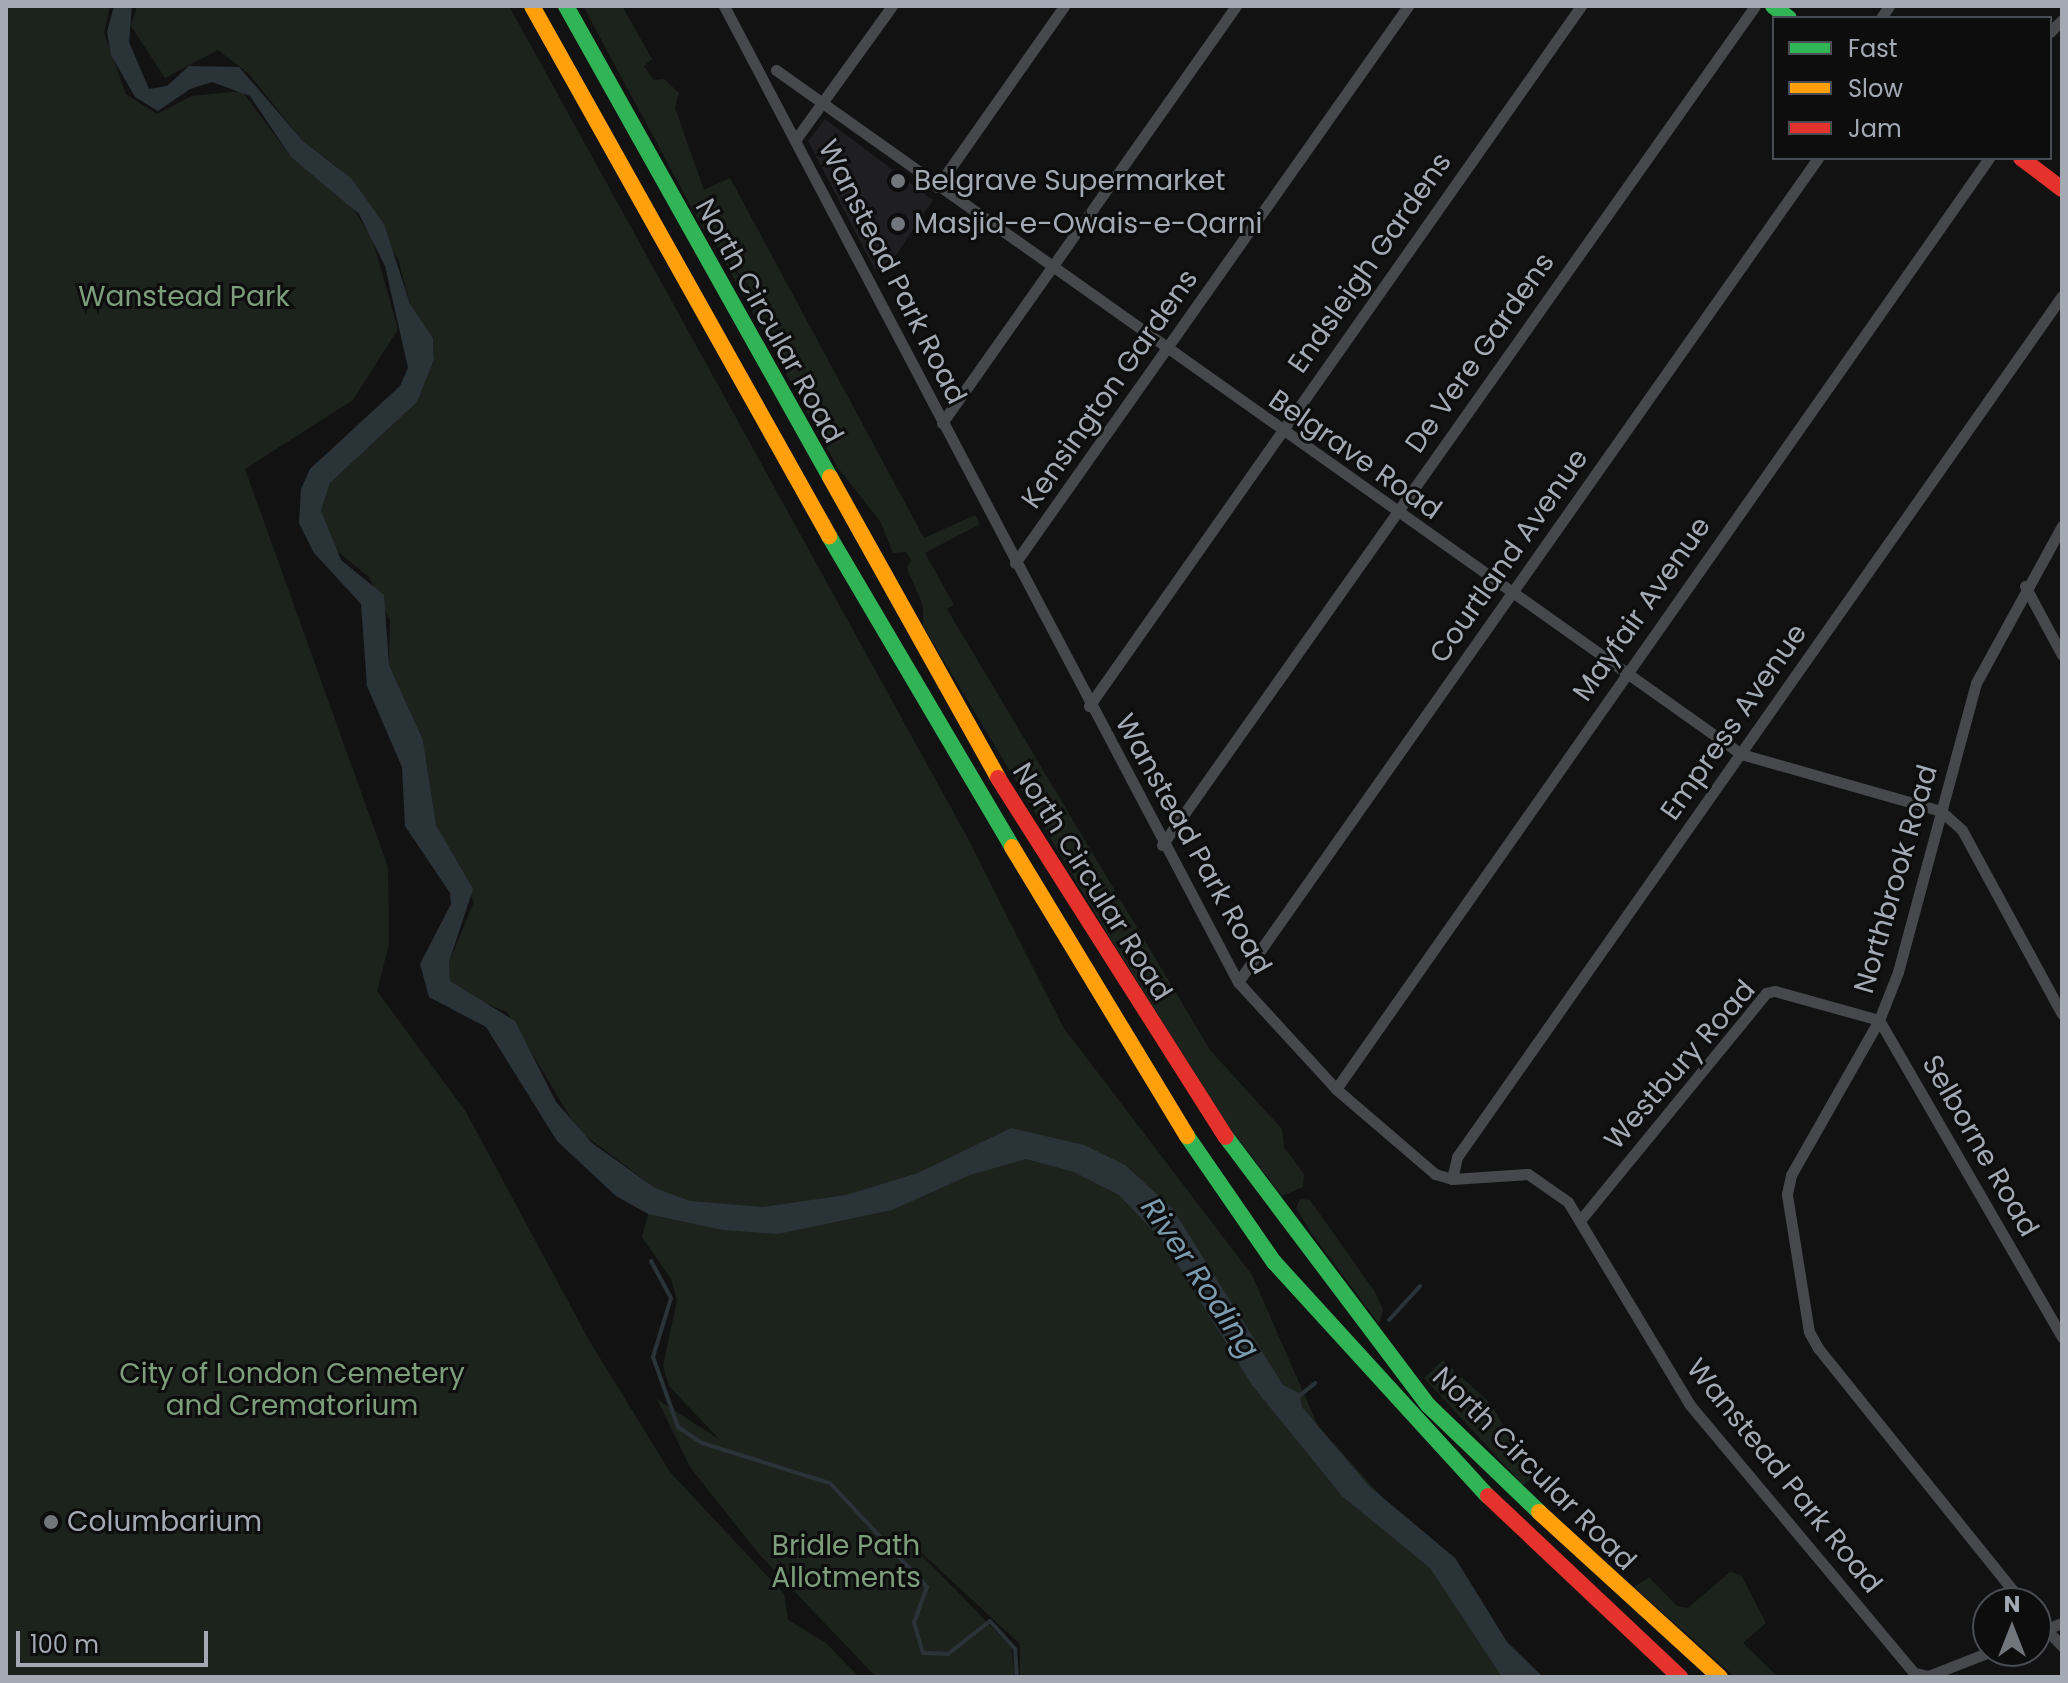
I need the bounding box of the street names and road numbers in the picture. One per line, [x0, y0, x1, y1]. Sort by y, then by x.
street label: Wanstead Park Road [811, 134, 973, 410]
street label: Endsleigh Gardens [1281, 146, 1459, 380]
street label: North Circular Road [688, 193, 850, 449]
street label: De Vere Gardens [1399, 247, 1561, 459]
street label: Kensington Gardens [1015, 263, 1205, 515]
street label: Belgrave Road [1262, 383, 1448, 527]
street label: Courtland Avenue [1423, 443, 1595, 669]
street label: Mayfair Avenue [1566, 511, 1718, 707]
street label: Empress Avenue [1654, 617, 1814, 827]
street label: Wanstead Park Road [1108, 708, 1278, 980]
street label: North Circular Road [1005, 757, 1179, 1007]
street label: Northbrook Road [1847, 761, 1945, 997]
street label: Westbury Road [1598, 974, 1762, 1156]
street label: Selborne Road [1915, 1049, 2045, 1243]
street label: Wanstead Park Road [1679, 1352, 1889, 1600]
street label: North Circular Road [1425, 1360, 1643, 1578]

